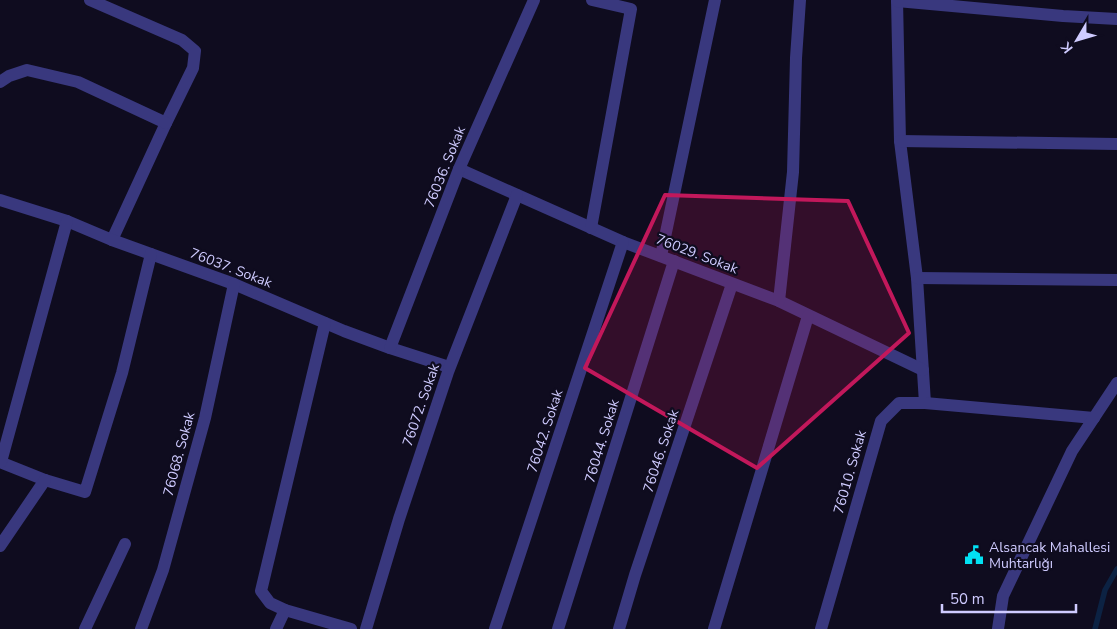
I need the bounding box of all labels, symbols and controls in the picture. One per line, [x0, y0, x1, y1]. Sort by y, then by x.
north arrow [1052, 15, 1102, 65]
text: K [1056, 38, 1077, 57]
street label: 76036. Sokak [420, 122, 470, 211]
street label: 76029. Sokak [653, 230, 742, 279]
street label: 76037. Sokak [187, 244, 276, 293]
street label: 76072. Sokak [398, 360, 444, 449]
street label: 76042. Sokak [523, 386, 568, 475]
street label: 76044. Sokak [580, 396, 624, 485]
street label: 76046. Sokak [639, 406, 684, 495]
street label: 76068. Sokak [159, 409, 200, 498]
street label: 76010. Sokak [829, 427, 871, 516]
place label: Alsancak Mahallesi Muhtarlığı [989, 538, 1110, 573]
public building icon: Alsancak Mahallesi Muhtarlığı [963, 544, 985, 566]
scale bar [942, 582, 1076, 614]
text: 50 m [950, 589, 985, 609]

